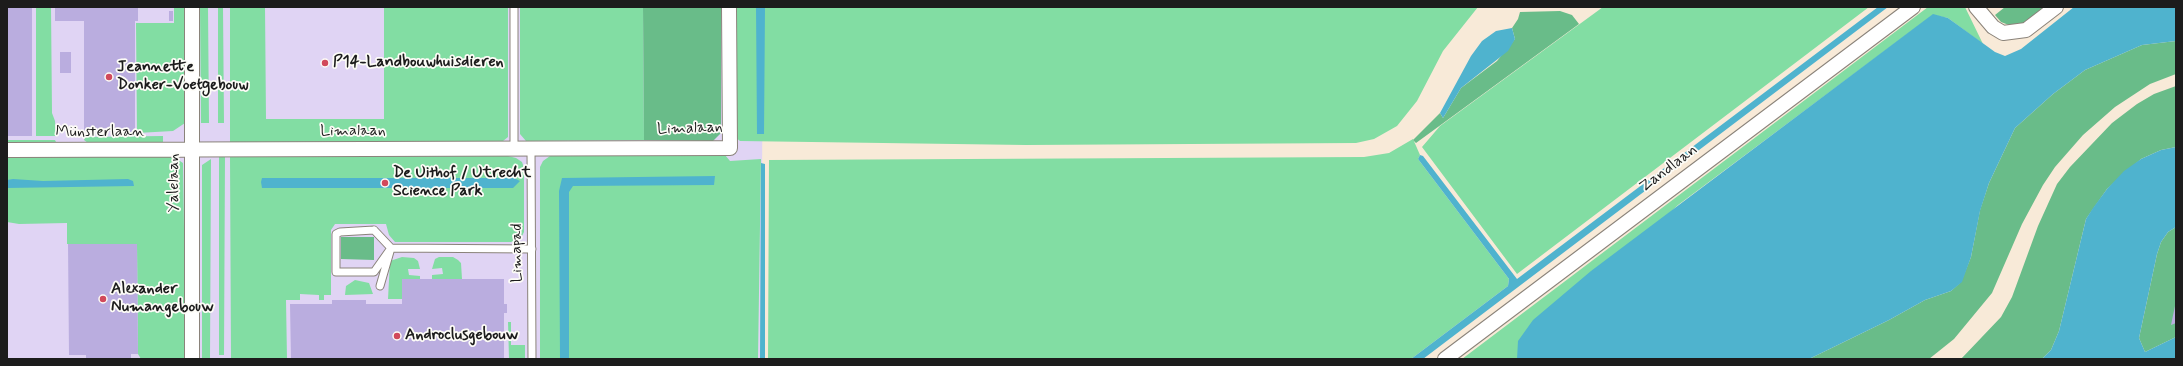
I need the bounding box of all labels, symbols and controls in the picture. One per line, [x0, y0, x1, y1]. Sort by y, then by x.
place label: P14-Landbouwhuisdieren [333, 53, 504, 73]
place label: Jeannette Donker-Voetgebouw [117, 58, 248, 96]
marker: P14-Landbouwhuisdieren [320, 58, 330, 68]
marker: Jeannette Donker-Voetgebouw [104, 72, 114, 82]
street label: Limalaan [657, 118, 723, 140]
street label: Limalaan [320, 122, 386, 142]
street label: Münsterlaan [55, 123, 145, 143]
street label: Zandlaan [1636, 141, 1702, 197]
street label: Yalelaan [165, 153, 185, 213]
place label: De Uithof / Utrecht Science Park [393, 164, 531, 202]
marker: De Uithof / Utrecht Science Park [380, 178, 390, 188]
street label: Limapad [508, 223, 528, 283]
place label: Alexander Numangebouw [111, 280, 214, 318]
marker: Alexander Numangebouw [98, 294, 108, 304]
place label: Androclusgebouw [405, 326, 518, 346]
marker: Androclusgebouw [392, 331, 402, 341]

